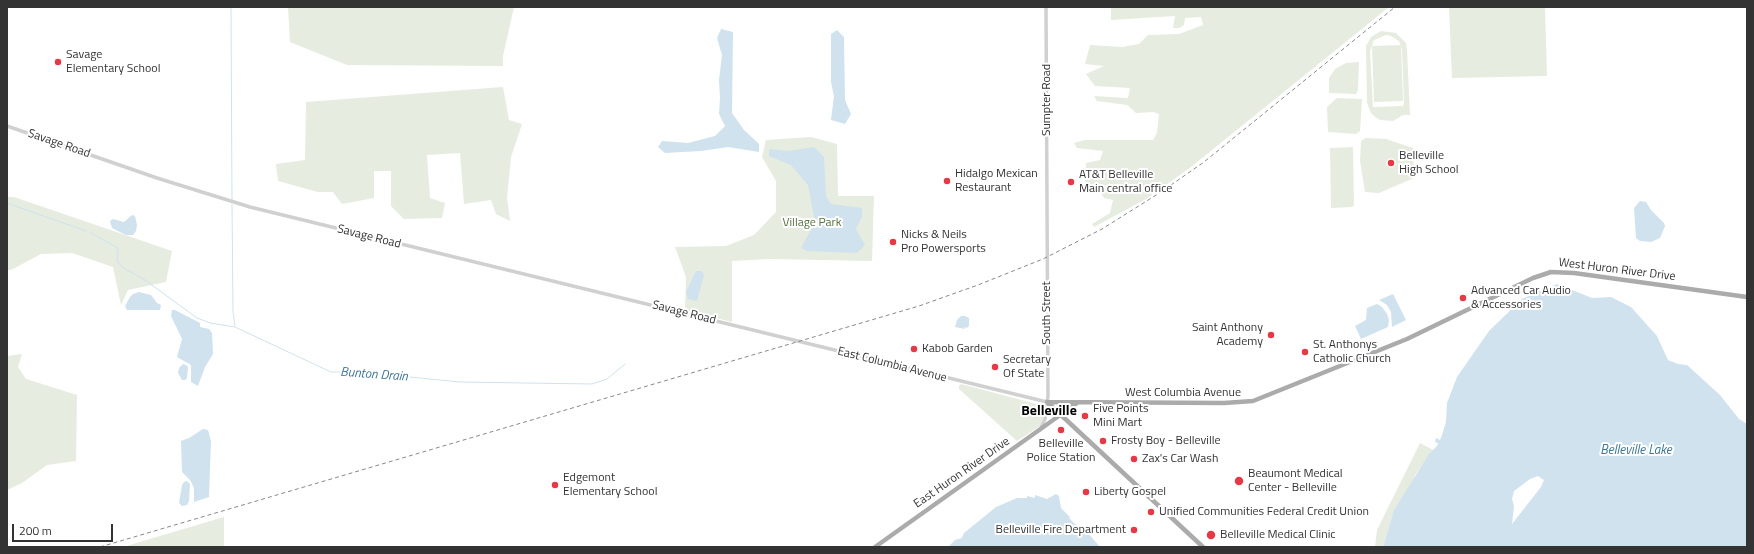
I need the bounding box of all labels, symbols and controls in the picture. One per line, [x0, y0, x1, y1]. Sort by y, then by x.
place label: Savage Elementary School [66, 48, 160, 76]
marker: Savage Elementary School [53, 57, 63, 67]
street label: Sumpter Road [1040, 64, 1054, 136]
street label: Savage Road [26, 127, 92, 161]
place label: Belleville High School [1399, 149, 1459, 177]
marker: Belleville High School [1386, 158, 1396, 168]
place label: Hidalgo Mexican Restaurant [955, 167, 1038, 195]
place label: AT&T Belleville Main central office [1079, 168, 1172, 196]
marker: Hidalgo Mexican Restaurant [942, 176, 952, 186]
marker: AT&T Belleville Main central office [1066, 177, 1076, 187]
park label: Village Park [782, 216, 842, 230]
street label: Savage Road [336, 222, 402, 252]
place label: Nicks & Neils Pro Powersports [901, 228, 986, 256]
marker: Nicks & Neils Pro Powersports [888, 237, 898, 247]
street label: West Huron River Drive [1558, 256, 1676, 284]
street label: South Street [1040, 281, 1054, 345]
place label: Advanced Car Audio & Accessories [1471, 284, 1571, 312]
marker: Advanced Car Audio & Accessories [1458, 293, 1468, 303]
street label: Savage Road [651, 298, 717, 328]
place label: Saint Anthony Academy [1192, 321, 1263, 349]
marker: Saint Anthony Academy [1266, 330, 1276, 340]
place label: St. Anthonys Catholic Church [1313, 338, 1391, 366]
place label: Kabob Garden [922, 342, 993, 356]
street label: East Columbia Avenue [836, 344, 948, 386]
marker: Kabob Garden [909, 344, 919, 354]
marker: St. Anthonys Catholic Church [1300, 347, 1310, 357]
place label: Secretary Of State [1003, 353, 1051, 381]
marker: Secretary Of State [990, 362, 1000, 372]
water label: Bunton Drain [340, 365, 408, 385]
street label: West Columbia Avenue [1125, 386, 1241, 400]
place label: Five Points Mini Mart [1093, 402, 1149, 430]
district label: Belleville [1021, 404, 1077, 420]
marker: Five Points Mini Mart [1080, 411, 1090, 421]
marker: Belleville Police Station [1056, 425, 1066, 435]
street label: East Huron River Drive [911, 434, 1013, 512]
place label: Frosty Boy - Belleville [1111, 434, 1221, 448]
marker: Frosty Boy - Belleville [1098, 436, 1108, 446]
place label: Belleville Police Station [1027, 437, 1095, 465]
water label: Belleville Lake [1600, 443, 1672, 459]
place label: Zax's Car Wash [1142, 452, 1218, 466]
marker: Zax's Car Wash [1129, 454, 1139, 464]
place label: Beaumont Medical Center - Belleville [1248, 467, 1343, 495]
place label: Edgemont Elementary School [563, 471, 657, 499]
marker: Beaumont Medical Center - Belleville [1233, 475, 1245, 487]
marker: Edgemont Elementary School [550, 480, 560, 490]
place label: Liberty Gospel [1094, 485, 1166, 499]
marker: Liberty Gospel [1081, 487, 1091, 497]
place label: Unified Communities Federal Credit Union [1159, 505, 1369, 519]
marker: Unified Communities Federal Credit Union [1146, 507, 1156, 517]
scale bar [14, 516, 115, 542]
text: 200 m [19, 521, 52, 540]
place label: Belleville Fire Department [996, 523, 1126, 537]
marker: Belleville Fire Department [1129, 525, 1139, 535]
place label: Belleville Medical Clinic [1220, 528, 1336, 542]
marker: Belleville Medical Clinic [1205, 529, 1217, 541]

